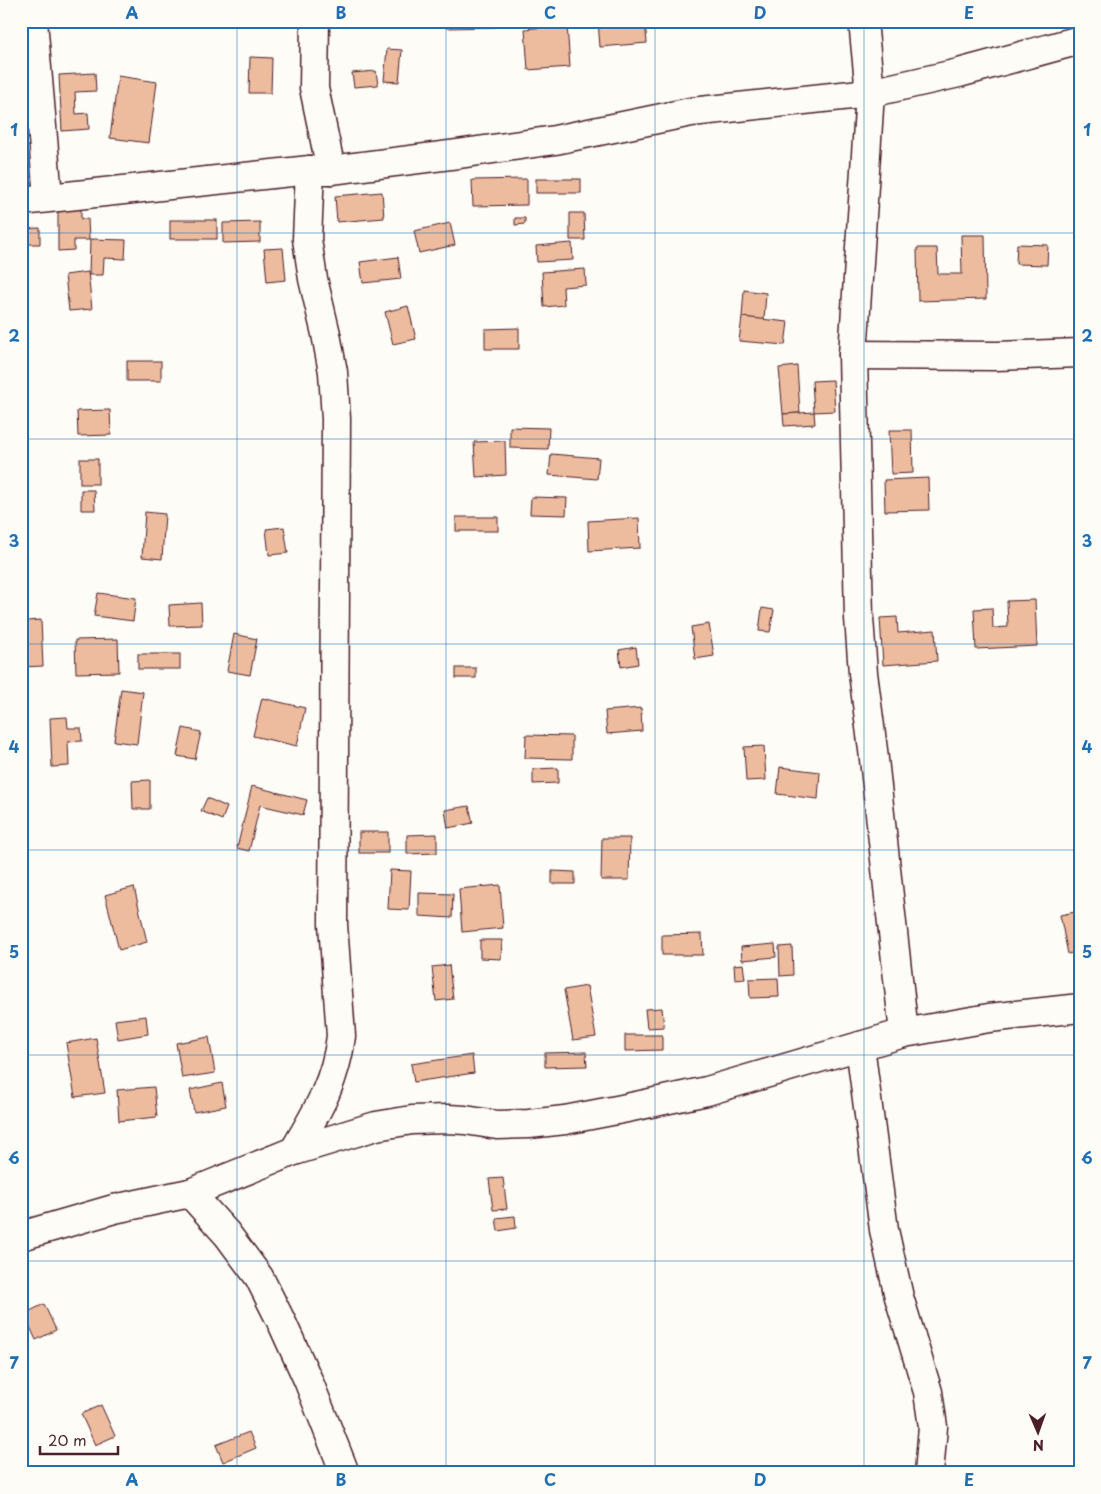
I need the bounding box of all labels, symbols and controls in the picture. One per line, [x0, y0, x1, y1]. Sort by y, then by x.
text: A [126, 0, 139, 24]
text: B [336, 0, 347, 24]
text: C [544, 0, 556, 24]
text: D [754, 0, 766, 24]
text: E [964, 0, 974, 24]
text: 1 [10, 117, 18, 141]
text: 1 [1083, 117, 1091, 141]
text: 2 [8, 323, 20, 347]
text: 2 [1081, 323, 1093, 347]
text: 3 [9, 528, 19, 552]
text: 3 [1082, 528, 1092, 552]
text: 4 [9, 734, 20, 758]
text: 4 [1082, 734, 1093, 758]
text: 5 [9, 939, 19, 963]
text: 5 [1082, 939, 1092, 963]
text: 6 [8, 1145, 20, 1169]
text: 6 [1081, 1145, 1093, 1169]
text: 7 [9, 1350, 19, 1374]
text: 7 [1082, 1350, 1092, 1374]
north arrow [1014, 1406, 1064, 1456]
scale bar [40, 1424, 118, 1456]
text: 20 m [48, 1428, 87, 1451]
text: N [1033, 1435, 1044, 1456]
text: A [126, 1467, 139, 1491]
text: B [336, 1467, 347, 1491]
text: C [544, 1467, 556, 1491]
text: D [754, 1467, 766, 1491]
text: E [964, 1467, 974, 1491]

